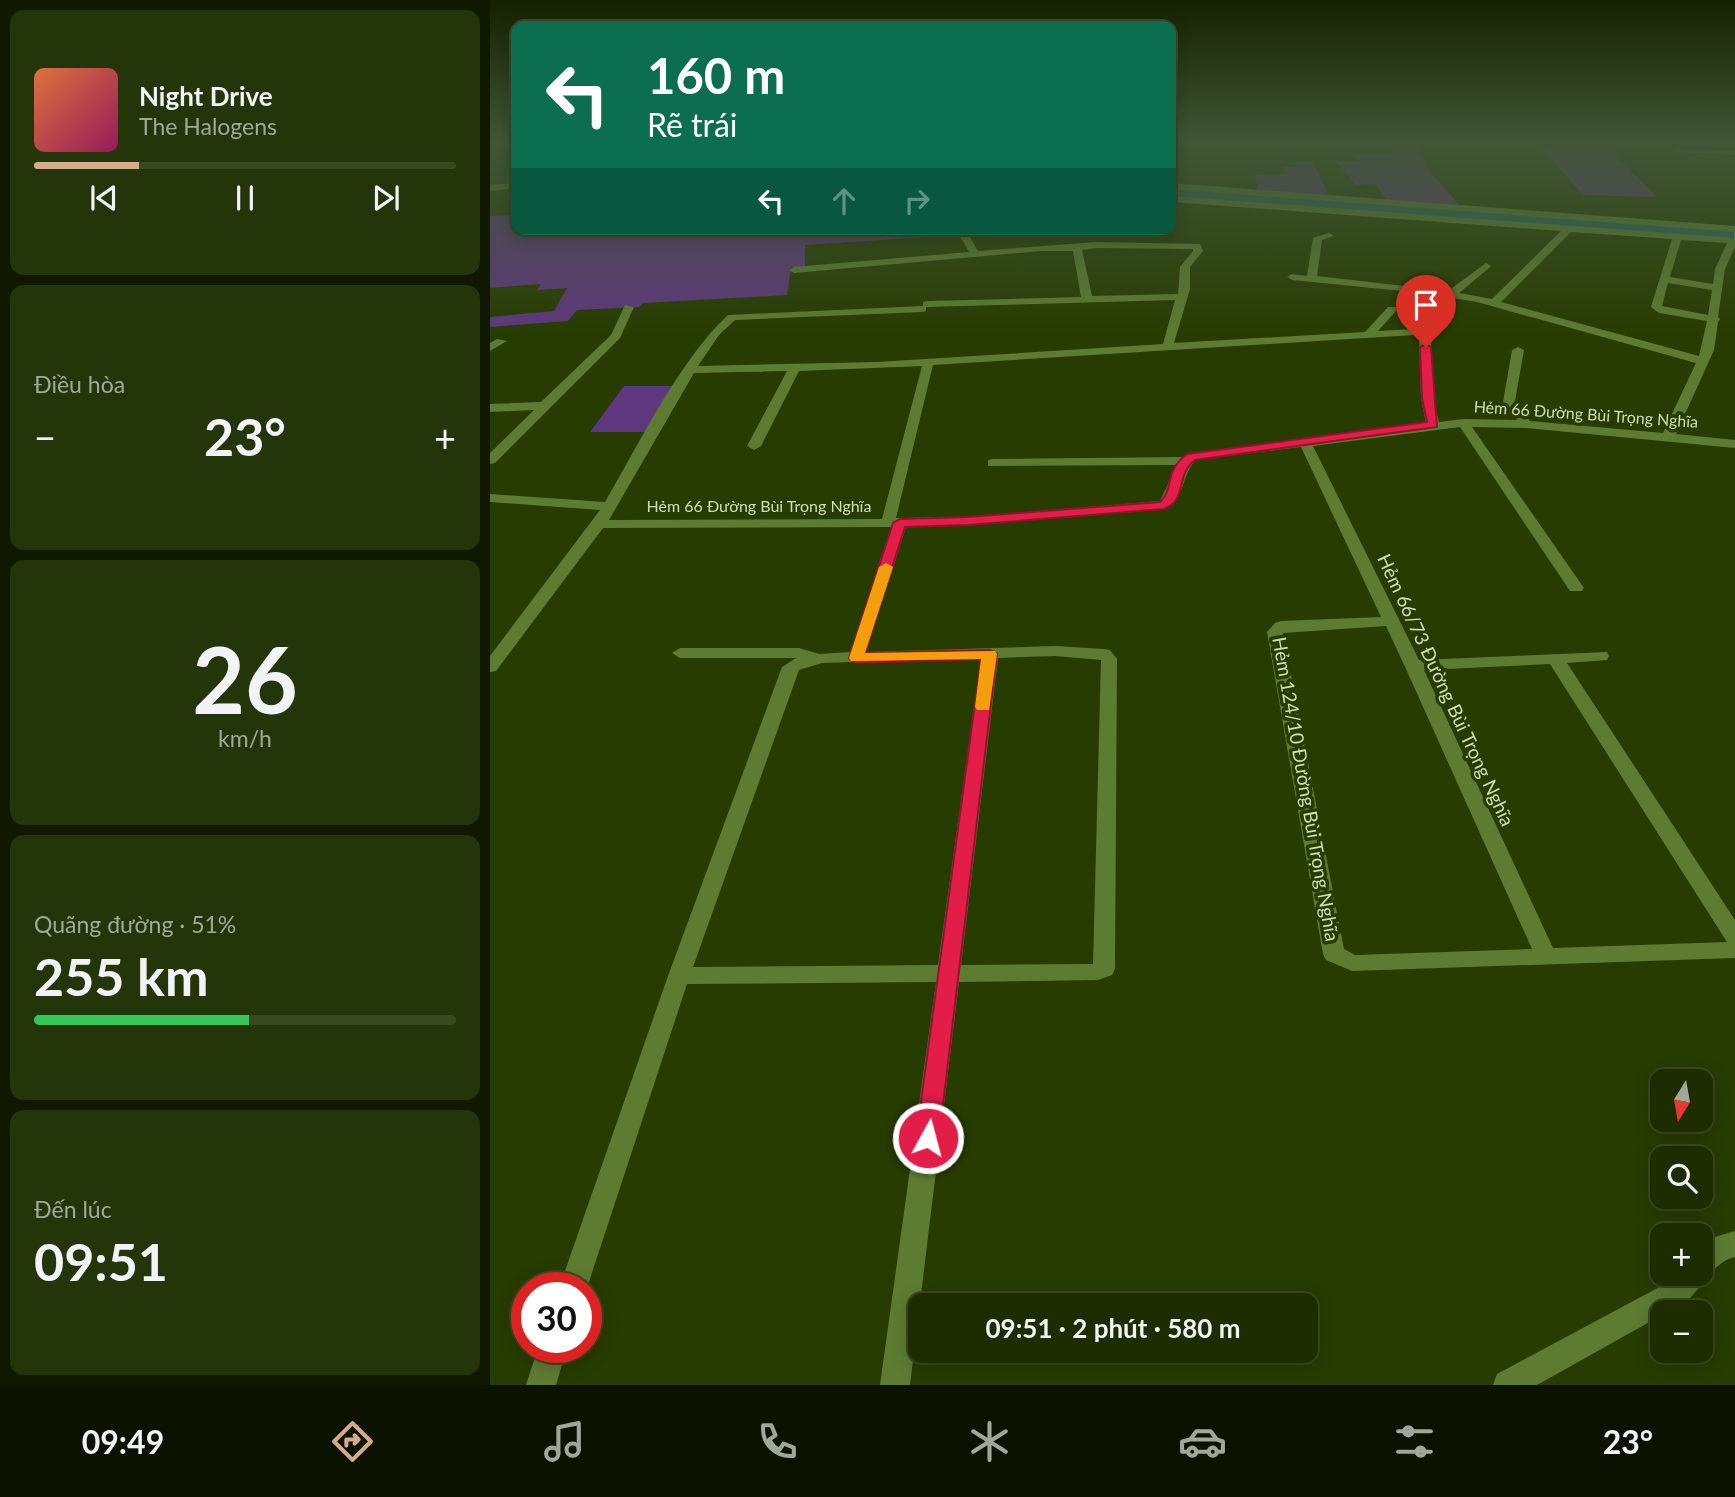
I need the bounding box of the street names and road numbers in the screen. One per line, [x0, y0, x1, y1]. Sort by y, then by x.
street label: Hẻm 66 Đường Bùi Trọng Nghĩa [1473, 396, 1699, 431]
street label: Hẻm 66 Đường Bùi Trọng Nghĩa [647, 496, 871, 515]
street label: Hẻm 66/73 Đường Bùi Trọng Nghĩa [1373, 550, 1520, 830]
street label: Hẻm 124/10 Đường Bùi Trọng Nghĩa [1268, 635, 1345, 943]

